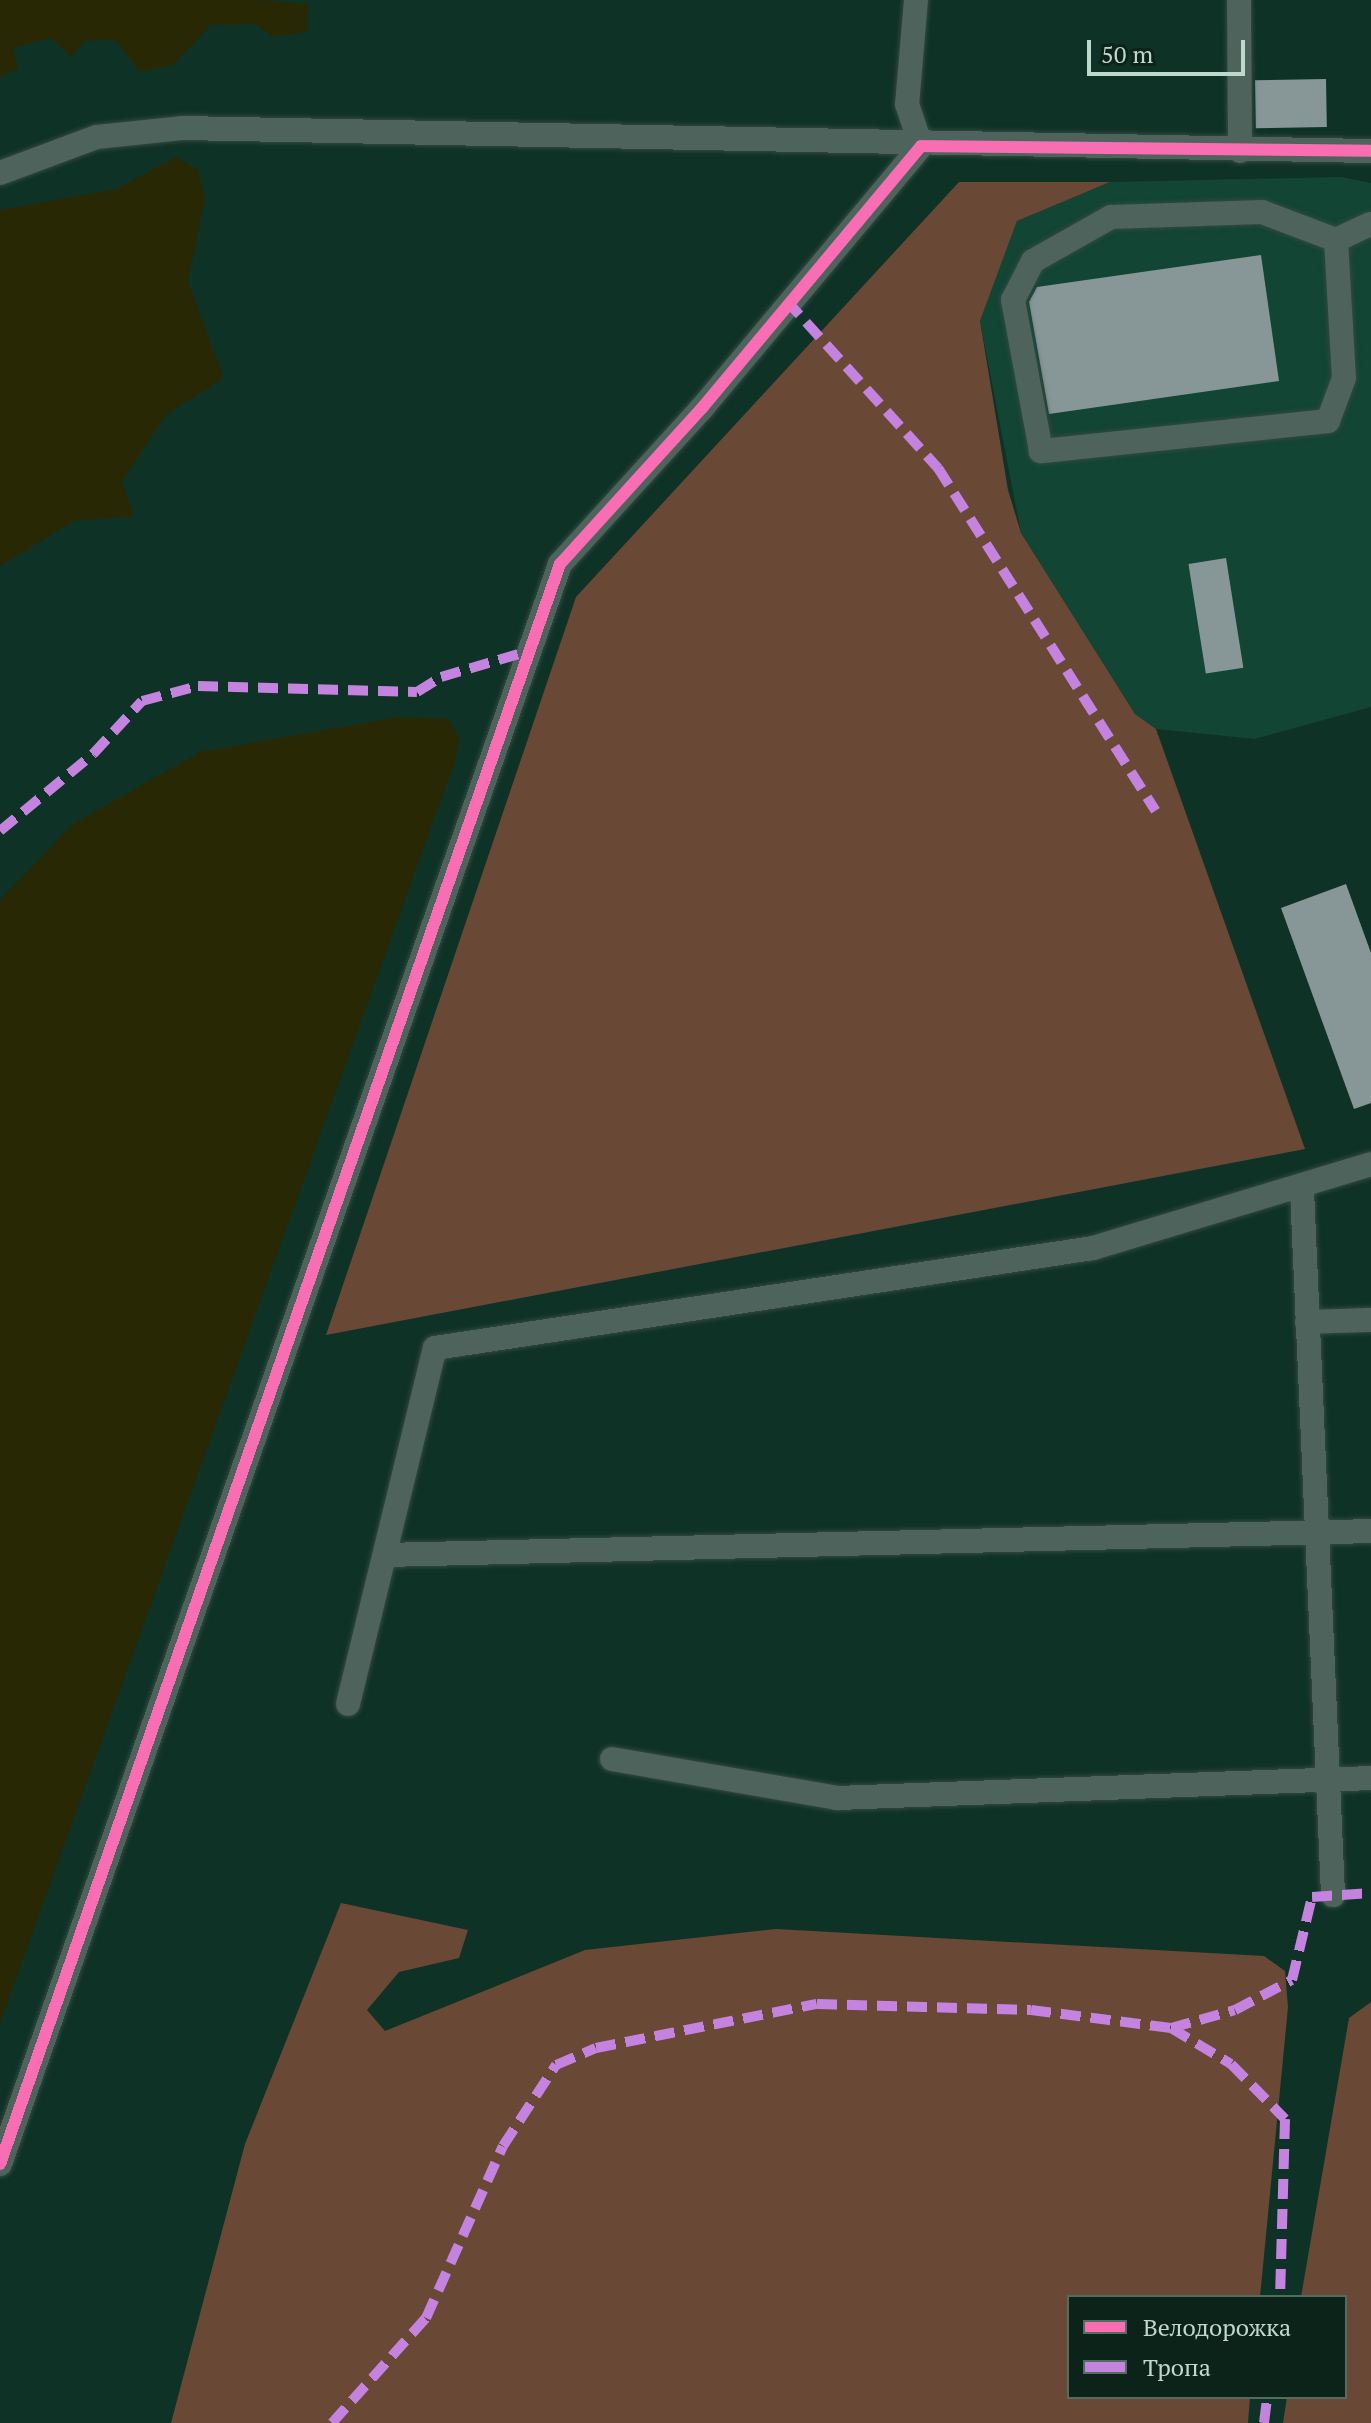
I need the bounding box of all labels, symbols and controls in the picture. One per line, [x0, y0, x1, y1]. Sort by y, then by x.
scale bar [1091, 24, 1249, 74]
text: 50 m [1101, 38, 1153, 70]
legend [1067, 2295, 1347, 2399]
text: Велодорожка [1143, 2311, 1291, 2343]
text: Тропа [1143, 2351, 1211, 2383]

